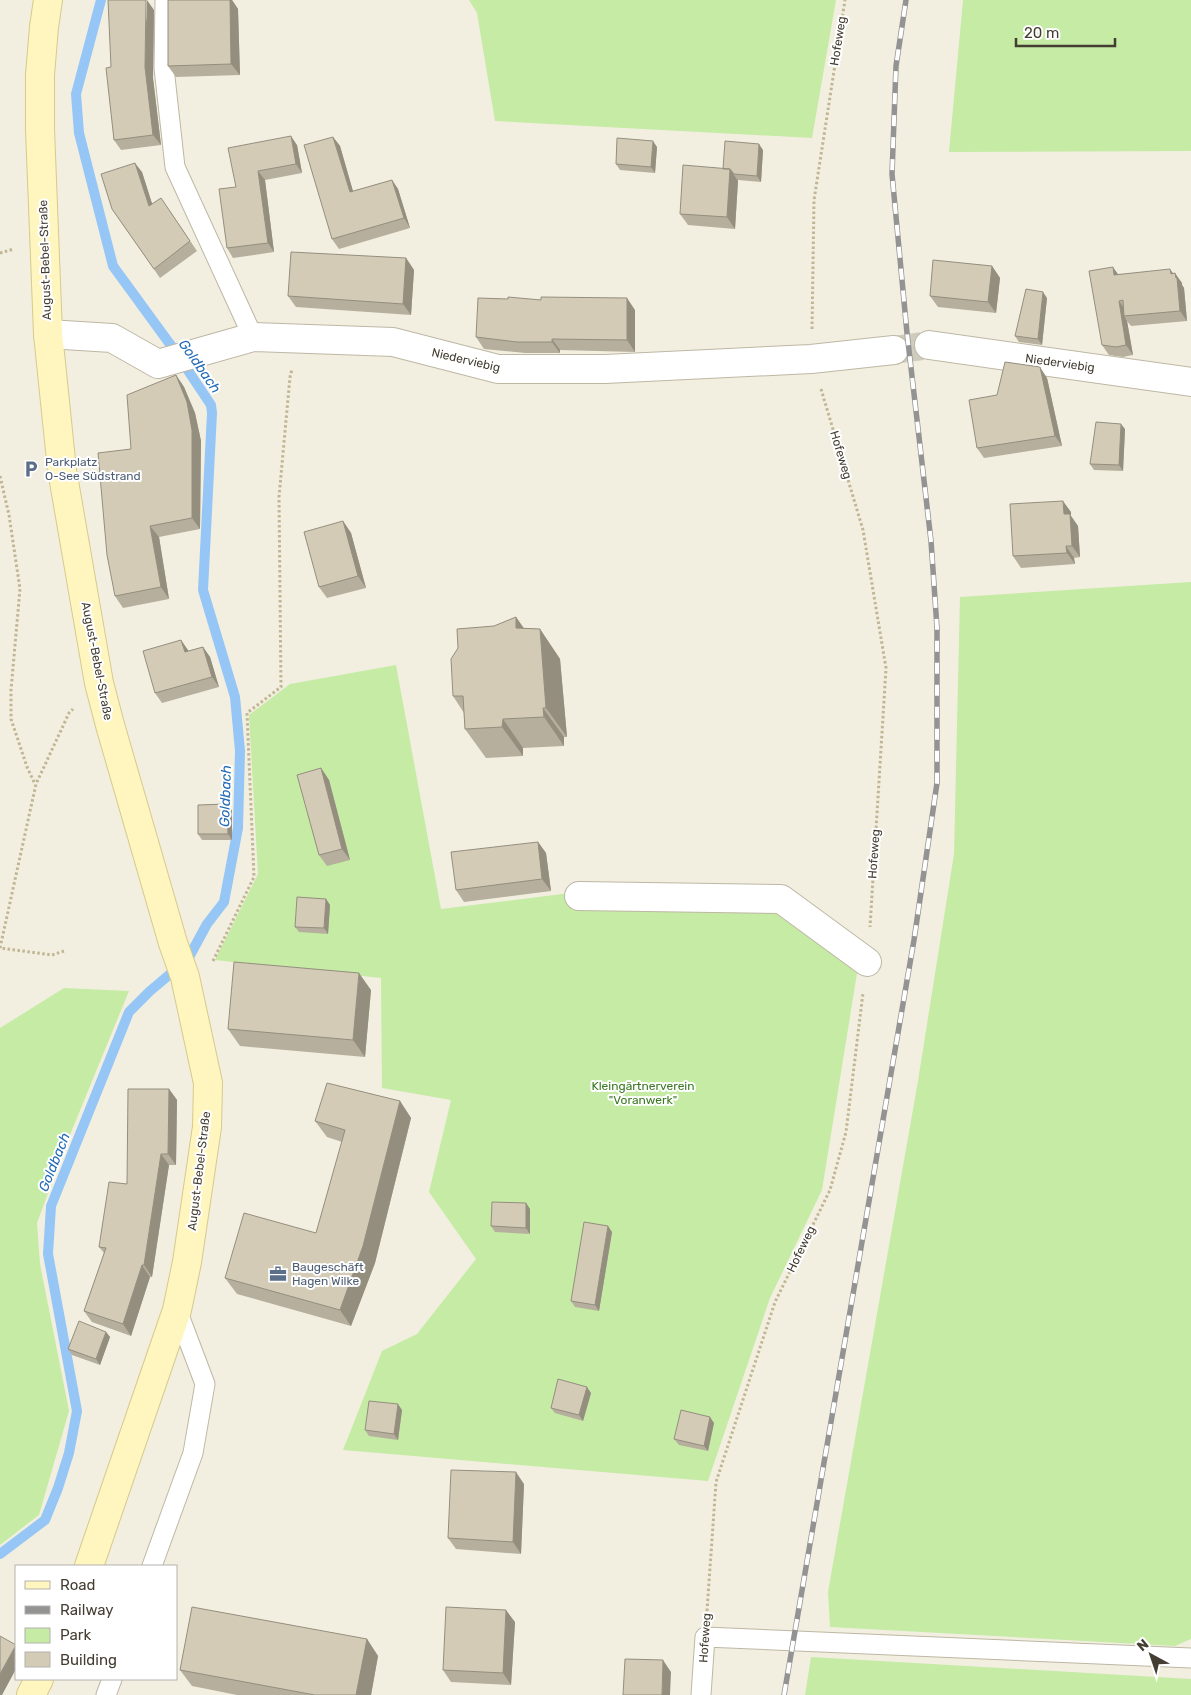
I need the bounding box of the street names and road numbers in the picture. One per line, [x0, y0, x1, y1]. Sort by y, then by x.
street label: Hofeweg [827, 15, 849, 67]
street label: August-Bebel-Straße [36, 199, 54, 320]
street label: Niederviebig [430, 345, 502, 375]
street label: Niederviebig [1024, 351, 1096, 375]
street label: Hofeweg [827, 429, 855, 481]
street label: August-Bebel-Straße [79, 601, 115, 722]
street label: Hofeweg [865, 829, 883, 879]
street label: August-Bebel-Straße [185, 1110, 213, 1231]
street label: Hofeweg [784, 1224, 818, 1274]
street label: Hofeweg [696, 1613, 714, 1663]

